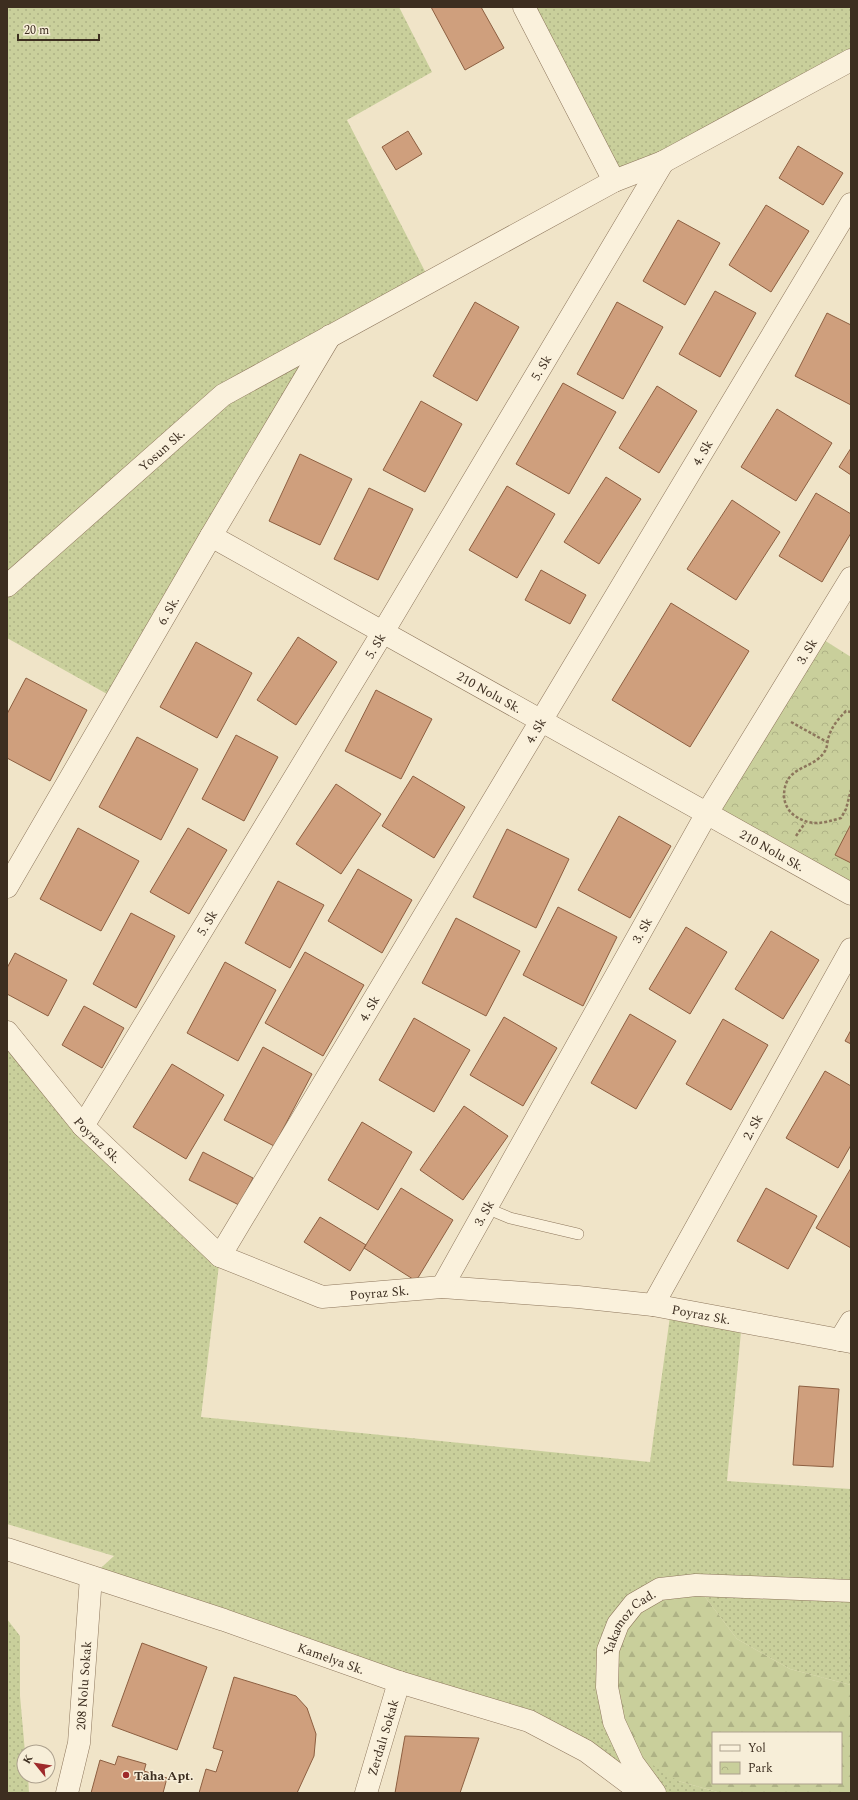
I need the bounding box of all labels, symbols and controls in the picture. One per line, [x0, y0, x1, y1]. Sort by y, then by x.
scale bar [18, 16, 99, 42]
text: 20 m [24, 21, 49, 40]
street label: 5. Sk [526, 351, 557, 385]
street label: Yosun Sk. [134, 424, 190, 476]
street label: 4. Sk [687, 436, 718, 470]
street label: 6. Sk. [152, 593, 185, 629]
street label: 5. Sk [360, 629, 391, 663]
street label: 3. Sk [791, 635, 823, 668]
street label: 210 Nolu Sk. [453, 666, 525, 719]
street label: 4. Sk [521, 714, 552, 748]
street label: 210 Nolu Sk. [736, 825, 808, 877]
street label: 5. Sk [192, 906, 223, 940]
street label: 3. Sk [627, 914, 658, 947]
street label: 4. Sk [354, 992, 385, 1025]
street label: 2. Sk [738, 1110, 768, 1144]
street label: Poyraz Sk. [68, 1113, 125, 1168]
street label: 3. Sk [469, 1197, 500, 1230]
street label: Poyraz Sk. [349, 1281, 410, 1306]
street label: Poyraz Sk. [670, 1300, 732, 1330]
street label: Yakamoz Cad. [599, 1584, 660, 1655]
street label: Kamelya Sk. [295, 1638, 367, 1680]
street label: 208 Nolu Sokak [71, 1640, 97, 1731]
street label: Zerdalı Sokak [363, 1697, 404, 1778]
legend [712, 1732, 842, 1784]
text: Yol [748, 1739, 766, 1758]
north arrow [16, 1744, 56, 1784]
text: K [18, 1751, 38, 1767]
text: Park [748, 1759, 773, 1778]
place label: Taha Apt. [134, 1766, 194, 1786]
marker: Taha Apt. [121, 1770, 131, 1780]

